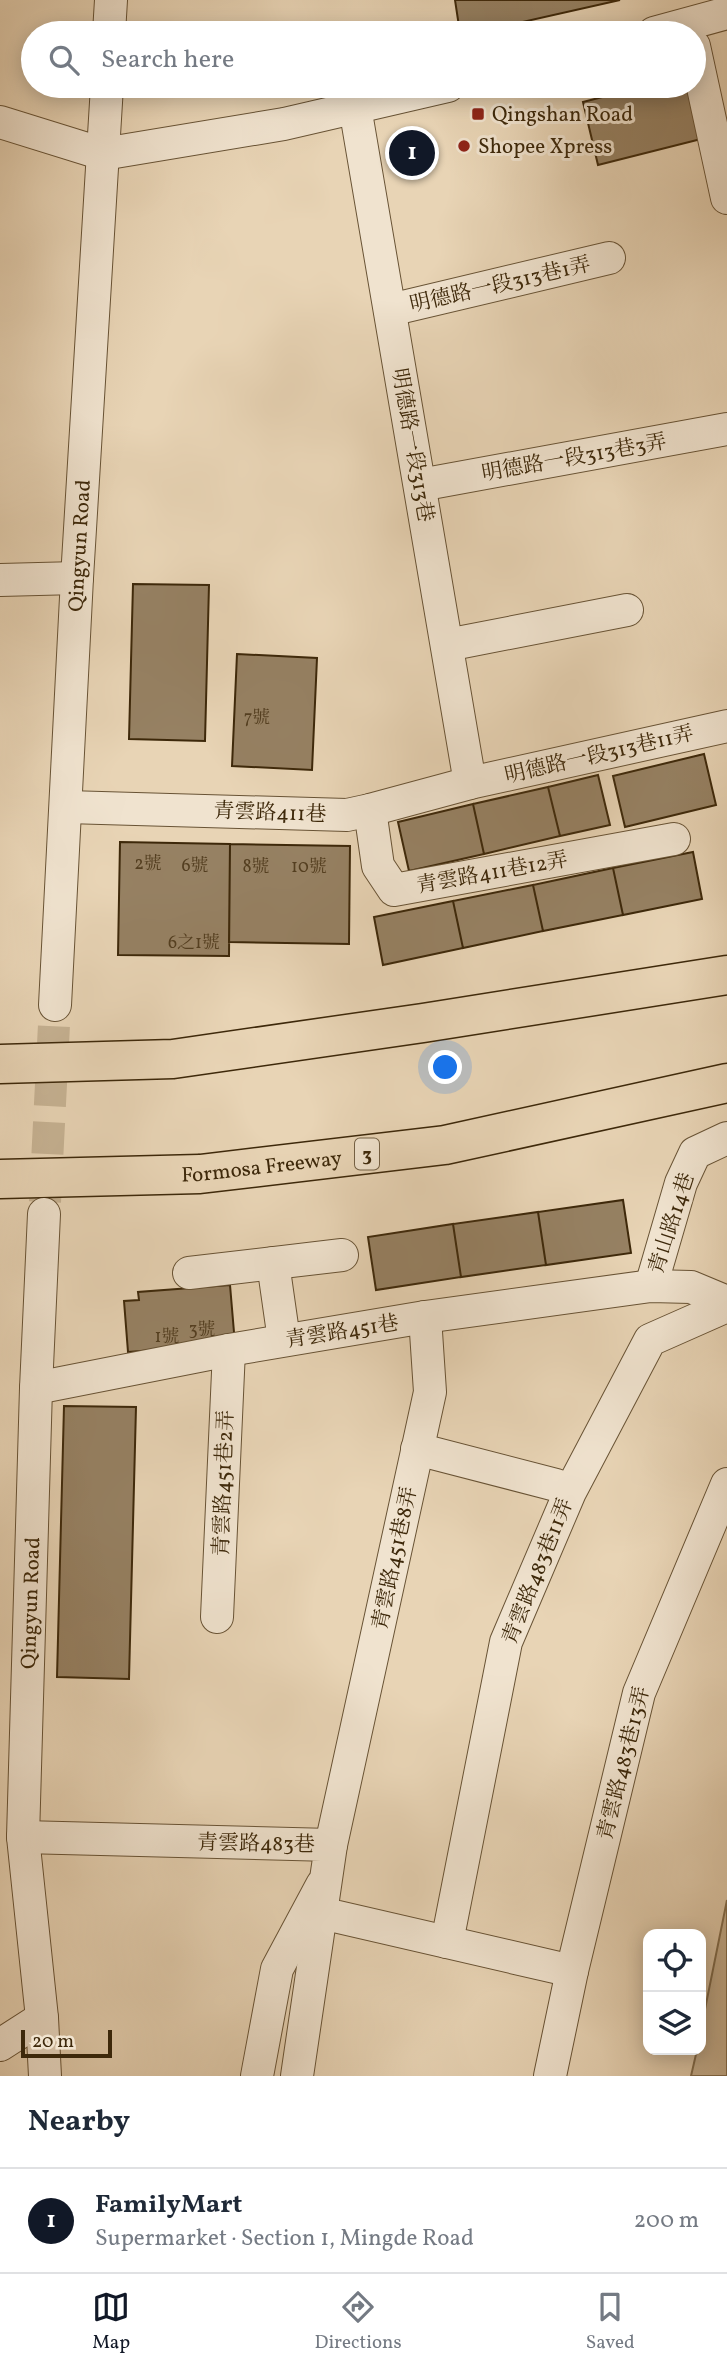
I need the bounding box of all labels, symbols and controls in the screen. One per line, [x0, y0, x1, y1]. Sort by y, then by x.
search box [21, 21, 706, 98]
icon: search [45, 41, 83, 79]
text: Search here [101, 42, 234, 78]
place label: Qingshan Road [492, 101, 633, 130]
marker: Qingshan Road [470, 106, 486, 122]
pin: 1 [389, 127, 435, 179]
place label: Shopee Xpress [478, 133, 612, 162]
marker: Shopee Xpress [456, 138, 472, 154]
street label: 明德路一段313巷1弄 [407, 251, 594, 320]
street label: 明德路一段313巷 [384, 366, 439, 524]
street label: 明德路一段313巷3弄 [479, 428, 669, 489]
street label: Qingyun Road [62, 479, 99, 613]
house number: 7號 [244, 706, 270, 731]
street label: 明德路一段313巷11弄 [502, 720, 697, 791]
street label: 青雲路411巷 [213, 797, 327, 830]
street label: 青雲路411巷12弄 [414, 846, 570, 901]
house number: 2號 [134, 852, 162, 877]
house number: 6號 [181, 854, 209, 879]
house number: 8號 [242, 855, 270, 880]
house number: 10號 [291, 855, 327, 880]
house number: 6之1號 [168, 931, 220, 956]
your location [428, 1050, 462, 1084]
road number: 3 [355, 1138, 379, 1170]
street label: Formosa Freeway [181, 1144, 344, 1190]
street label: 青山路14巷 [642, 1169, 702, 1278]
street label: 青雲路451巷 [284, 1309, 401, 1356]
house number: 3號 [188, 1318, 216, 1343]
house number: 1號 [155, 1325, 179, 1350]
street label: 青雲路451巷2弄 [207, 1409, 242, 1557]
street label: 青雲路451巷8弄 [366, 1484, 425, 1633]
street label: 青雲路483巷11弄 [496, 1494, 581, 1649]
street label: Qingyun Road [15, 1536, 48, 1670]
street label: 青雲路483巷13弄 [591, 1683, 658, 1843]
street label: 青雲路483巷 [197, 1829, 315, 1860]
map controls [643, 1929, 706, 2055]
button: locate [643, 1929, 706, 1992]
button: layers [643, 1992, 706, 2055]
scale bar [21, 2027, 112, 2059]
text: 20 m [32, 2029, 74, 2055]
text: Nearby [28, 2101, 130, 2143]
text: FamilyMart [95, 2187, 242, 2223]
text: 1 [46, 2205, 56, 2237]
text: 200 m [634, 2205, 699, 2237]
text: Supermarket · Section 1, Mingde Road [95, 2223, 474, 2255]
tab: Map [92, 2288, 130, 2356]
tab: Directions [315, 2288, 402, 2356]
tab: Saved [586, 2288, 635, 2356]

